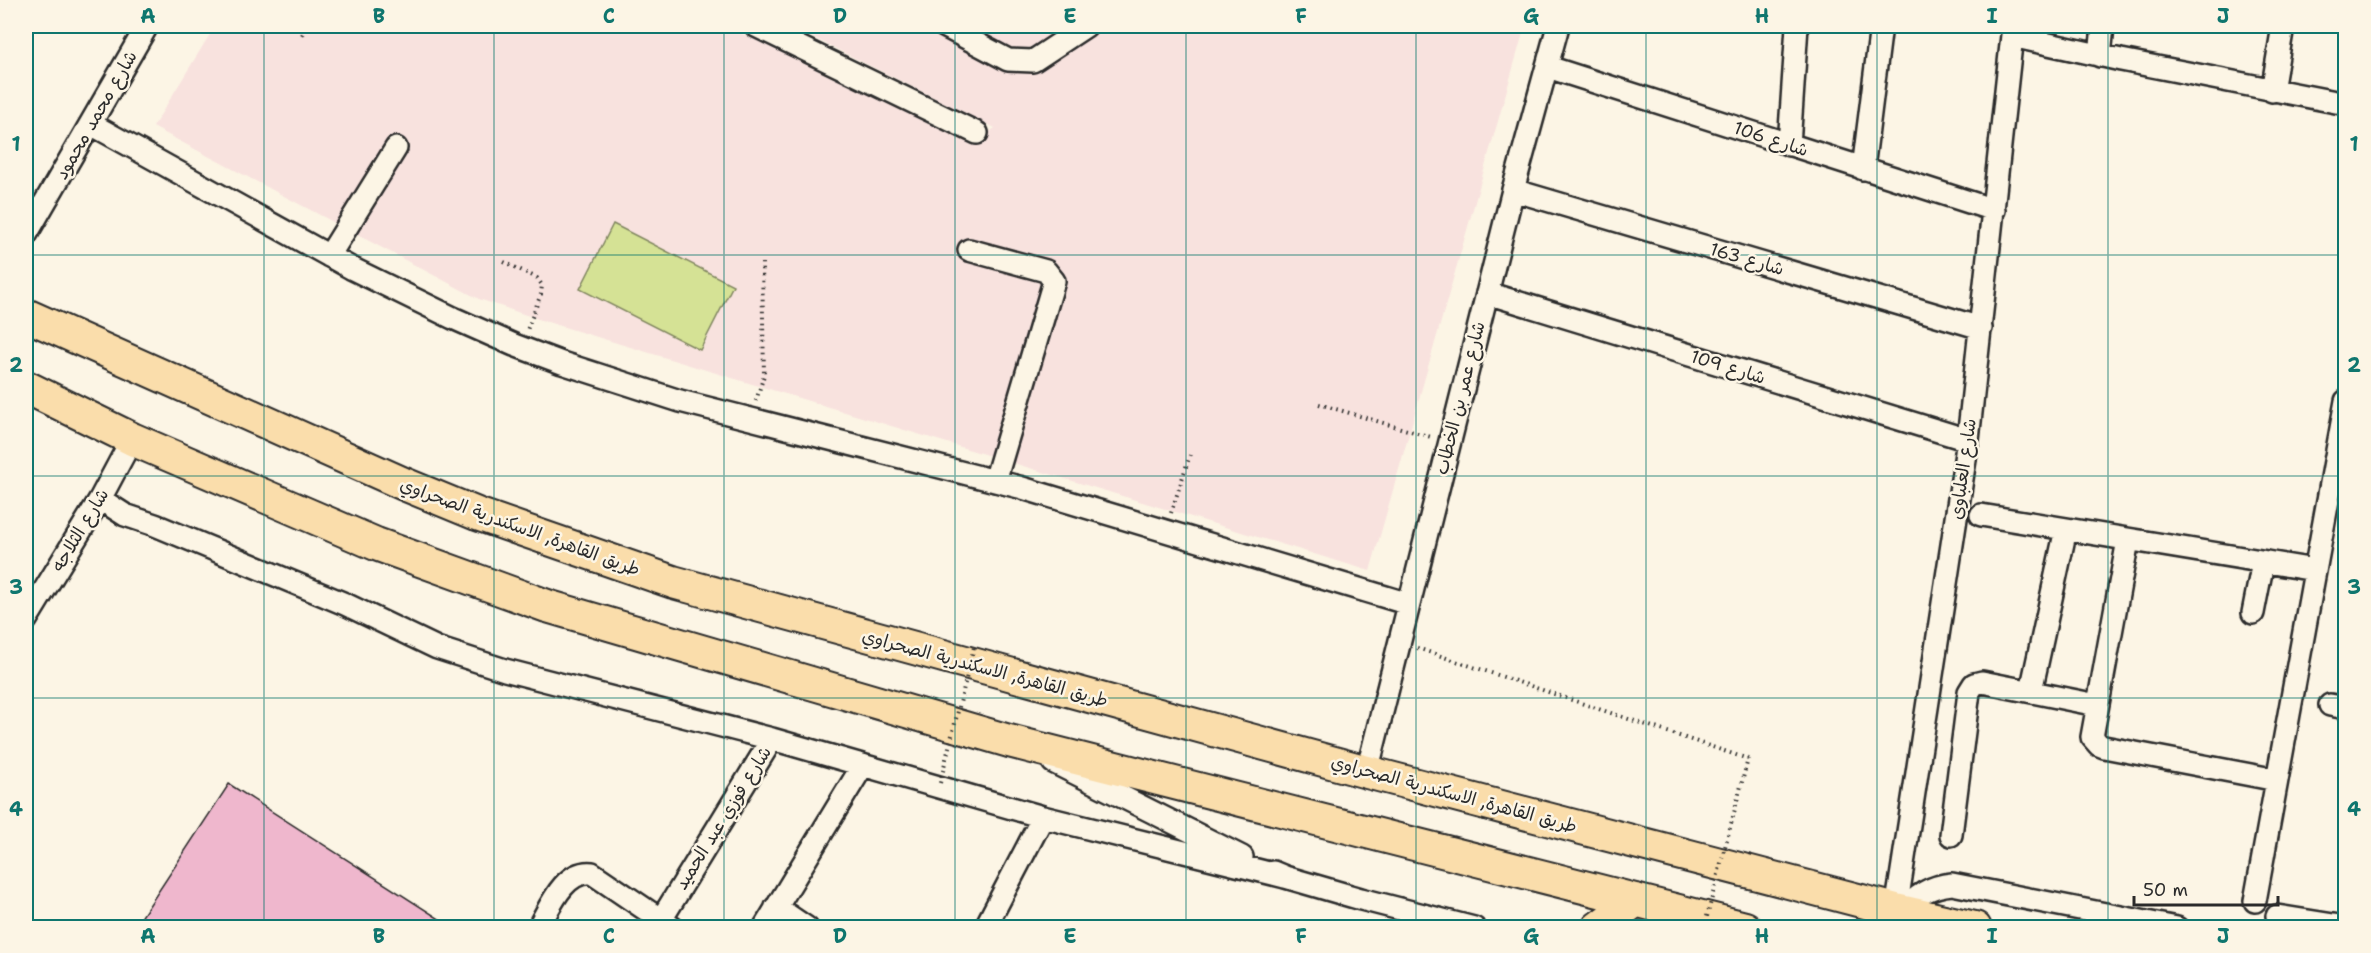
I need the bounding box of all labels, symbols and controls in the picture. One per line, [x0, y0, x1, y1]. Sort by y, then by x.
text: A [140, 3, 156, 29]
text: B [373, 3, 385, 29]
text: C [603, 3, 615, 29]
text: D [833, 3, 847, 29]
text: E [1063, 3, 1077, 29]
text: F [1295, 3, 1307, 29]
text: G [1523, 3, 1539, 29]
text: H [1755, 3, 1769, 29]
text: I [1986, 3, 1998, 29]
text: J [2217, 3, 2230, 29]
street label: شارع محمد محمود [49, 46, 143, 184]
street label: شارع 106 [1731, 116, 1811, 162]
text: 1 [11, 131, 21, 157]
text: 1 [2349, 131, 2359, 157]
street label: شارع 163 [1707, 237, 1787, 281]
street label: شارع عمر بن الخطاب [1429, 319, 1491, 477]
street label: شارع 109 [1688, 344, 1768, 390]
text: 2 [9, 352, 23, 378]
text: 2 [2347, 352, 2361, 378]
street label: شارع العلباوى [1944, 417, 1982, 521]
street label: طريق القاهرة, الاسكندرية الصحراوي [396, 472, 643, 583]
street label: شارع الثلاجه [46, 484, 114, 576]
text: 3 [9, 574, 23, 600]
text: 3 [2347, 574, 2361, 600]
street label: طريق القاهرة, الاسكندرية الصحراوي [859, 624, 1111, 713]
street label: شارع فوزي عبد الحميد [669, 742, 778, 895]
street label: طريق القاهرة, الاسكندرية الصحراوي [1328, 750, 1580, 839]
text: 4 [9, 796, 23, 822]
text: 4 [2347, 796, 2361, 822]
scale bar [2134, 869, 2278, 907]
text: 50 m [2143, 878, 2188, 902]
text: A [140, 923, 156, 949]
text: B [373, 923, 385, 949]
text: C [603, 923, 615, 949]
text: D [833, 923, 847, 949]
text: E [1063, 923, 1077, 949]
text: F [1295, 923, 1307, 949]
text: G [1523, 923, 1539, 949]
text: H [1755, 923, 1769, 949]
text: I [1986, 923, 1998, 949]
text: J [2217, 923, 2230, 949]

